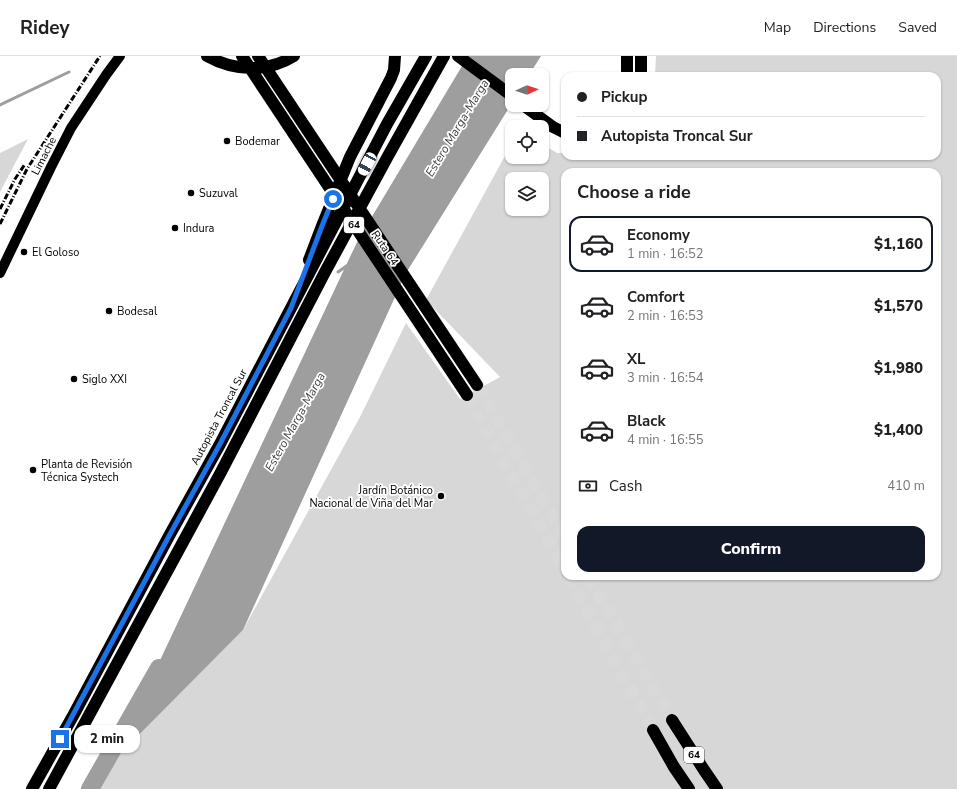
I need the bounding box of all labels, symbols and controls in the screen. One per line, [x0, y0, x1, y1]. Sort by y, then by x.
text: Ridey [20, 15, 69, 41]
text: Map [764, 18, 791, 37]
text: Directions [813, 18, 876, 37]
text: Saved [898, 18, 937, 37]
north arrow [505, 68, 549, 112]
map controls [505, 68, 549, 216]
water label: Estero Marga-Marga [422, 76, 492, 180]
text: Pickup [601, 87, 647, 107]
button: locate [505, 120, 549, 164]
text: Autopista Troncal Sur [601, 126, 753, 146]
street label: Limache [28, 134, 60, 178]
place label: Bodemar [235, 134, 280, 149]
marker: Bodemar [222, 136, 232, 146]
car [356, 151, 378, 177]
button: layers [505, 172, 549, 216]
text: Choose a ride [577, 180, 691, 204]
place label: Suzuval [199, 186, 239, 201]
marker: Suzuval [186, 188, 196, 198]
route start [324, 190, 342, 208]
road number: 64 [344, 217, 364, 233]
place label: Indura [183, 221, 215, 236]
marker: Indura [170, 223, 180, 233]
text: Economy [627, 225, 690, 245]
icon: car [579, 226, 615, 262]
street label: Ruta 64 [368, 228, 402, 269]
text: $1,160 [874, 234, 923, 254]
place label: El Goloso [32, 245, 79, 260]
text: 1 min · 16:52 [627, 245, 703, 263]
marker: El Goloso [19, 247, 29, 257]
text: Comfort [627, 287, 684, 307]
icon: car [579, 288, 615, 324]
text: $1,570 [874, 296, 923, 316]
place label: Bodesal [117, 304, 158, 319]
marker: Bodesal [104, 306, 114, 316]
text: 2 min · 16:53 [627, 307, 703, 325]
text: XL [627, 349, 646, 369]
icon: car [579, 350, 615, 386]
text: $1,980 [874, 358, 923, 378]
street label: Autopista Troncal Sur [187, 366, 251, 468]
text: 3 min · 16:54 [627, 369, 703, 387]
water label: Estero Marga-Marga [261, 370, 329, 474]
place label: Siglo XXI [82, 372, 127, 387]
marker: Siglo XXI [69, 374, 79, 384]
text: Black [627, 411, 665, 431]
icon: car [579, 412, 615, 448]
text: $1,400 [874, 420, 923, 440]
text: 4 min · 16:55 [627, 431, 703, 449]
place label: Planta de Revisión Técnica Systech [41, 457, 132, 485]
marker: Planta de Revisión Técnica Systech [28, 465, 38, 475]
icon: cash [577, 475, 599, 497]
text: Cash [609, 476, 643, 496]
text: 410 m [887, 477, 925, 495]
place label: Jardín Botánico Nacional de Viña del Mar [309, 483, 433, 511]
marker: Jardín Botánico Nacional de Viña del Mar [436, 491, 446, 501]
button: Confirm [577, 526, 925, 572]
callout: 2 min [74, 725, 140, 753]
route end [51, 730, 69, 748]
text: 2 min [90, 730, 124, 748]
road number: 64 [684, 747, 704, 763]

